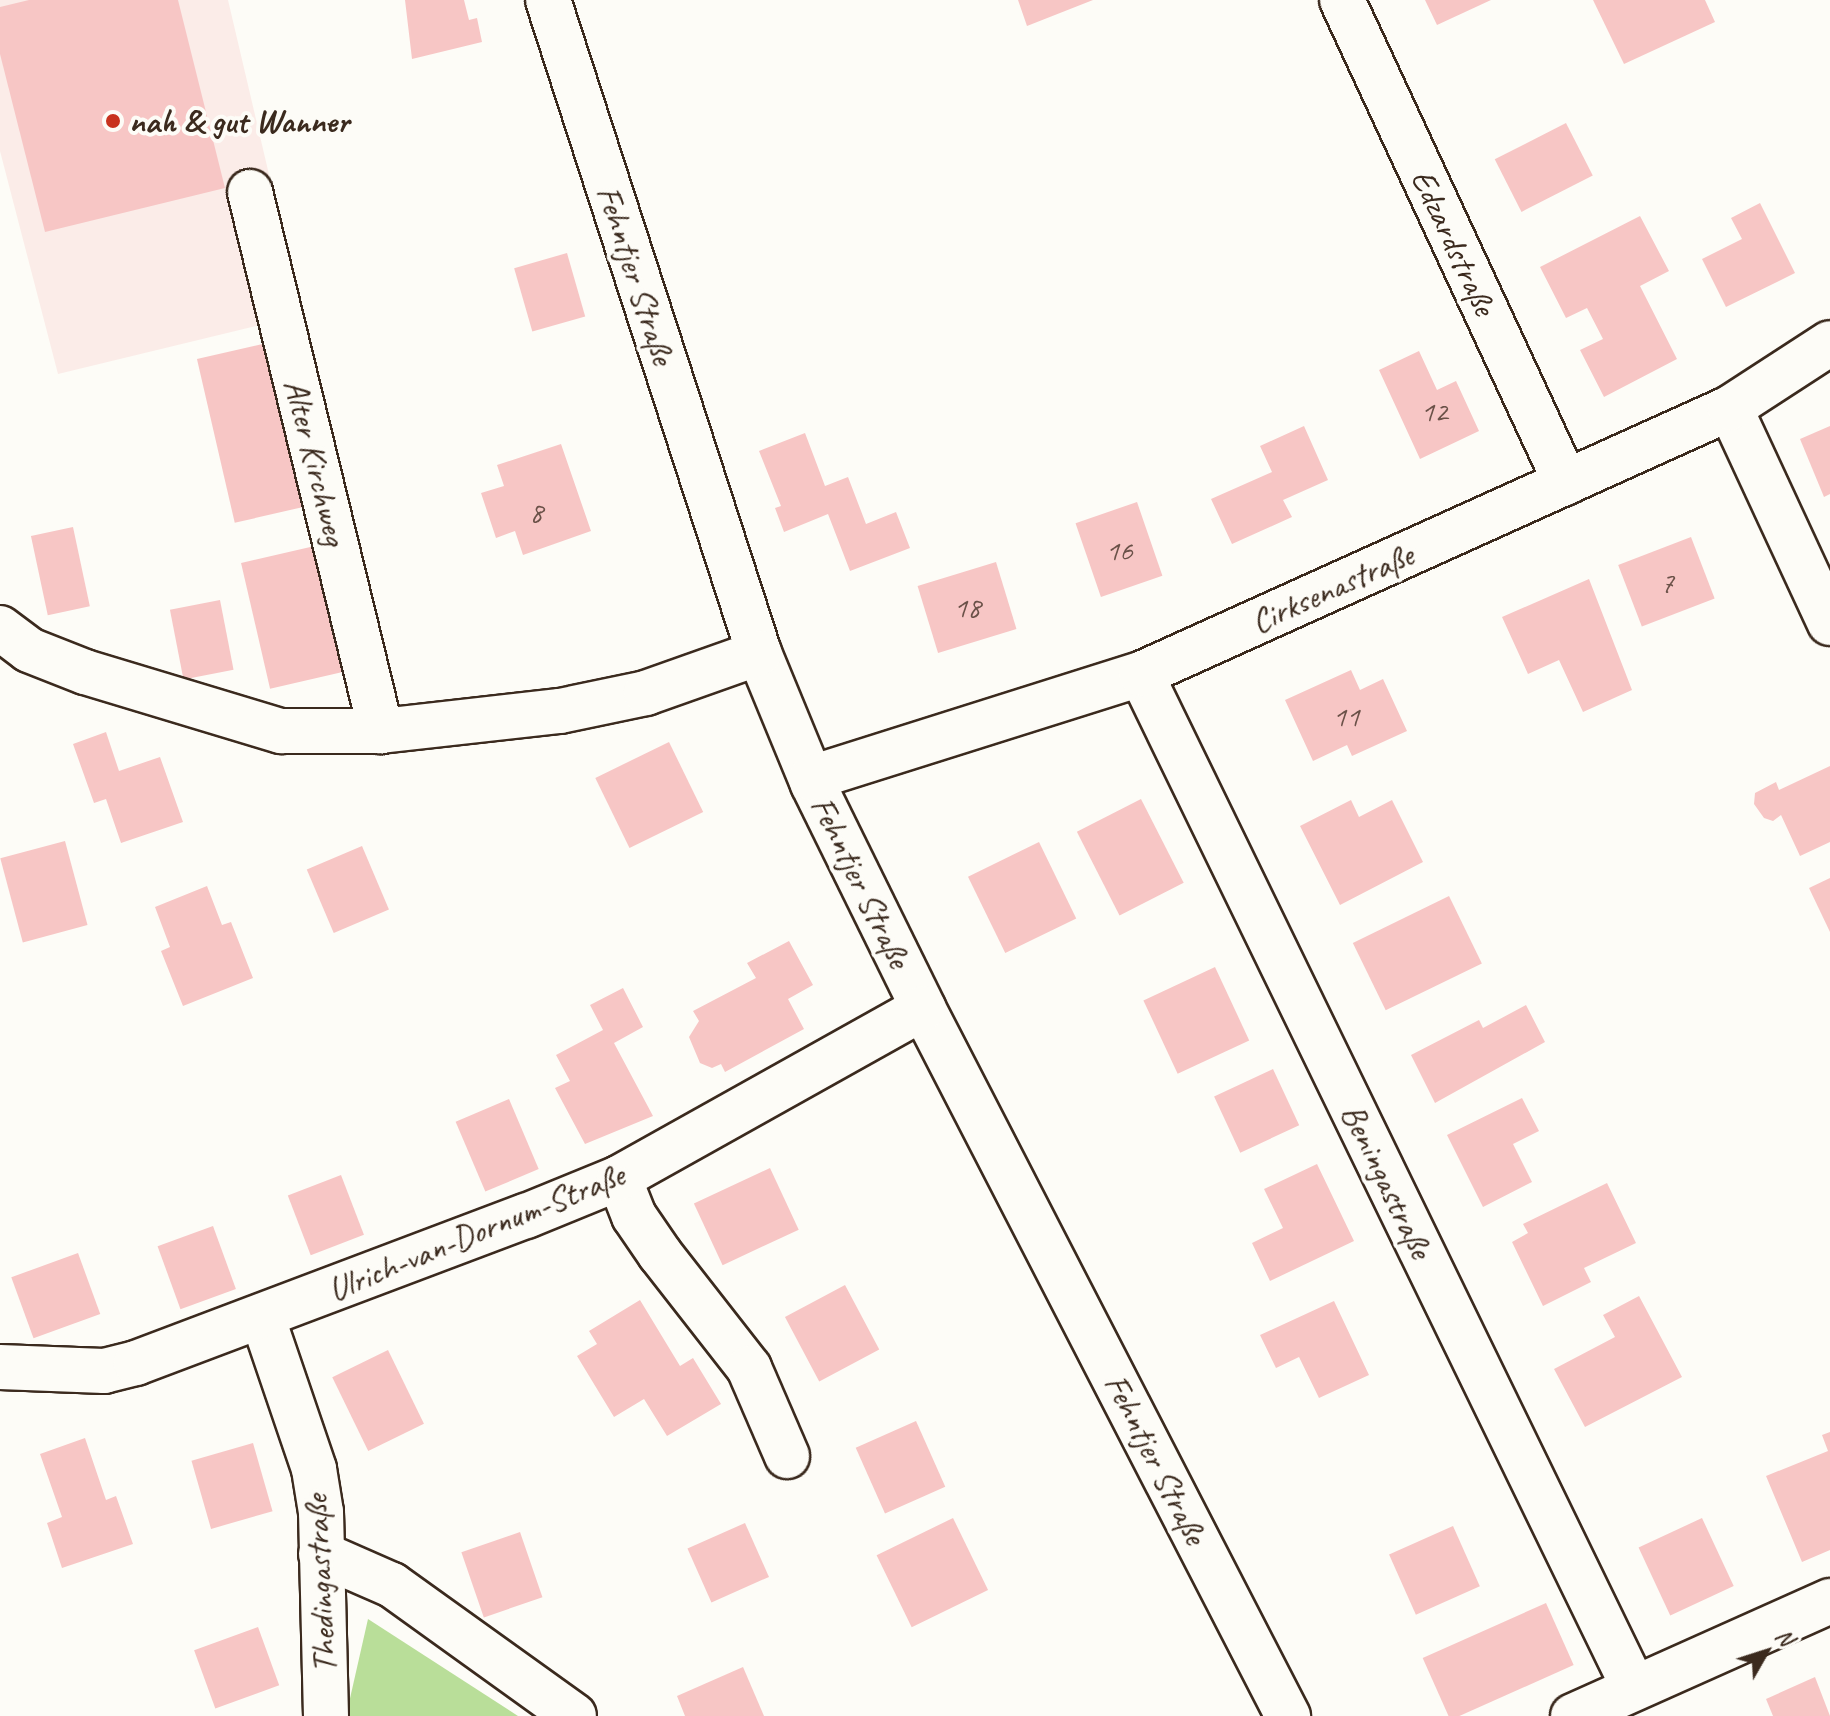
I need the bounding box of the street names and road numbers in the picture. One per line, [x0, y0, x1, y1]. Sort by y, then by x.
street label: Edzardstraße [1403, 163, 1505, 321]
street label: Fehntjer Straße [588, 180, 684, 370]
street label: Alter Kirchweg [276, 375, 356, 549]
street label: Cirksenastraße [1245, 534, 1419, 642]
street label: Fehntjer Straße [802, 789, 920, 975]
street label: Beningastraße [1332, 1097, 1442, 1265]
street label: Ulrich-van-Dornum-Straße [322, 1154, 630, 1310]
street label: Fehntjer Straße [1095, 1366, 1217, 1552]
street label: Thedingastraße [295, 1494, 345, 1674]

